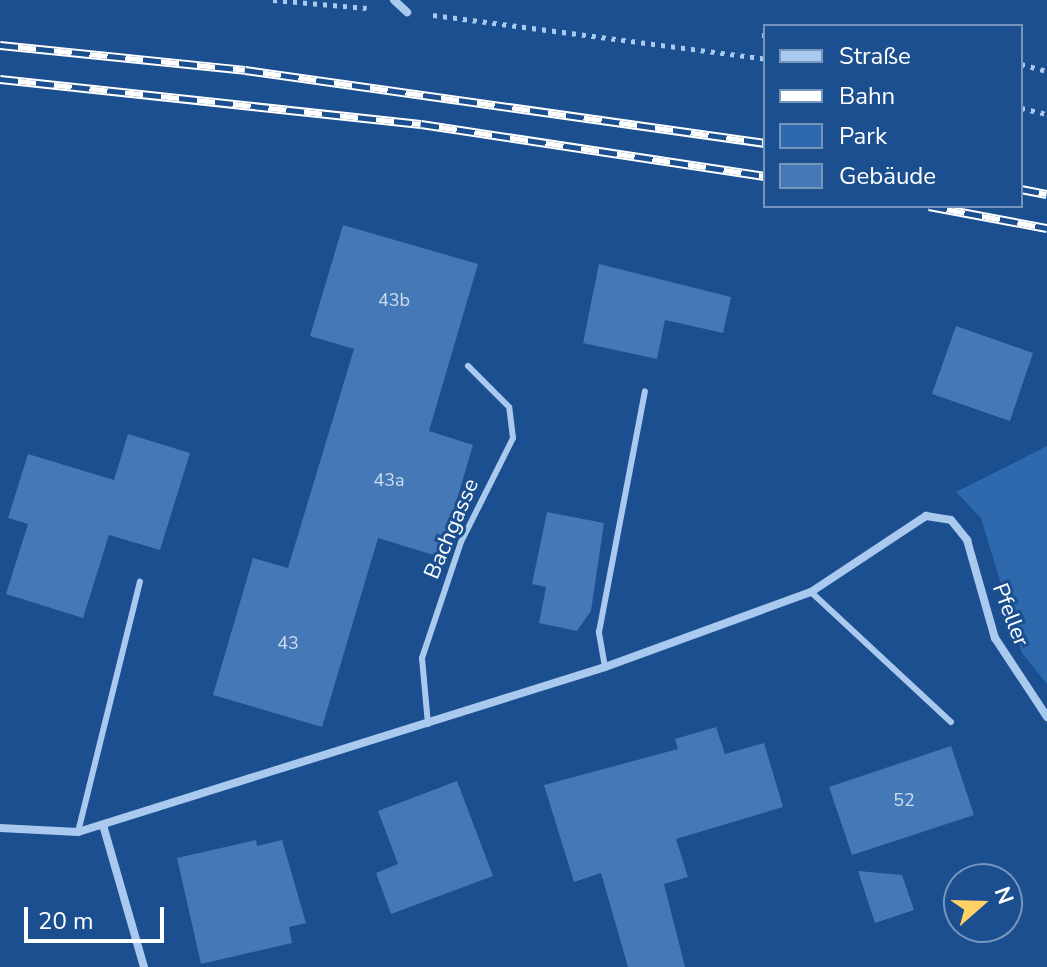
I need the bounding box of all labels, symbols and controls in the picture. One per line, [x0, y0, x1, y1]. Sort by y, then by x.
legend [763, 24, 1023, 208]
text: Straße [839, 40, 911, 72]
text: Bahn [839, 80, 895, 112]
text: Park [839, 120, 887, 152]
text: Gebäude [839, 160, 936, 192]
house number: 43b [378, 289, 410, 311]
house number: 43a [373, 469, 405, 491]
street label: Bachgasse [419, 475, 485, 583]
street label: Pfeller [986, 580, 1034, 650]
house number: 43 [277, 632, 299, 654]
house number: 52 [893, 789, 915, 811]
north arrow [943, 863, 1023, 943]
text: N [987, 883, 1021, 908]
scale bar [28, 891, 168, 941]
text: 20 m [38, 905, 94, 937]

